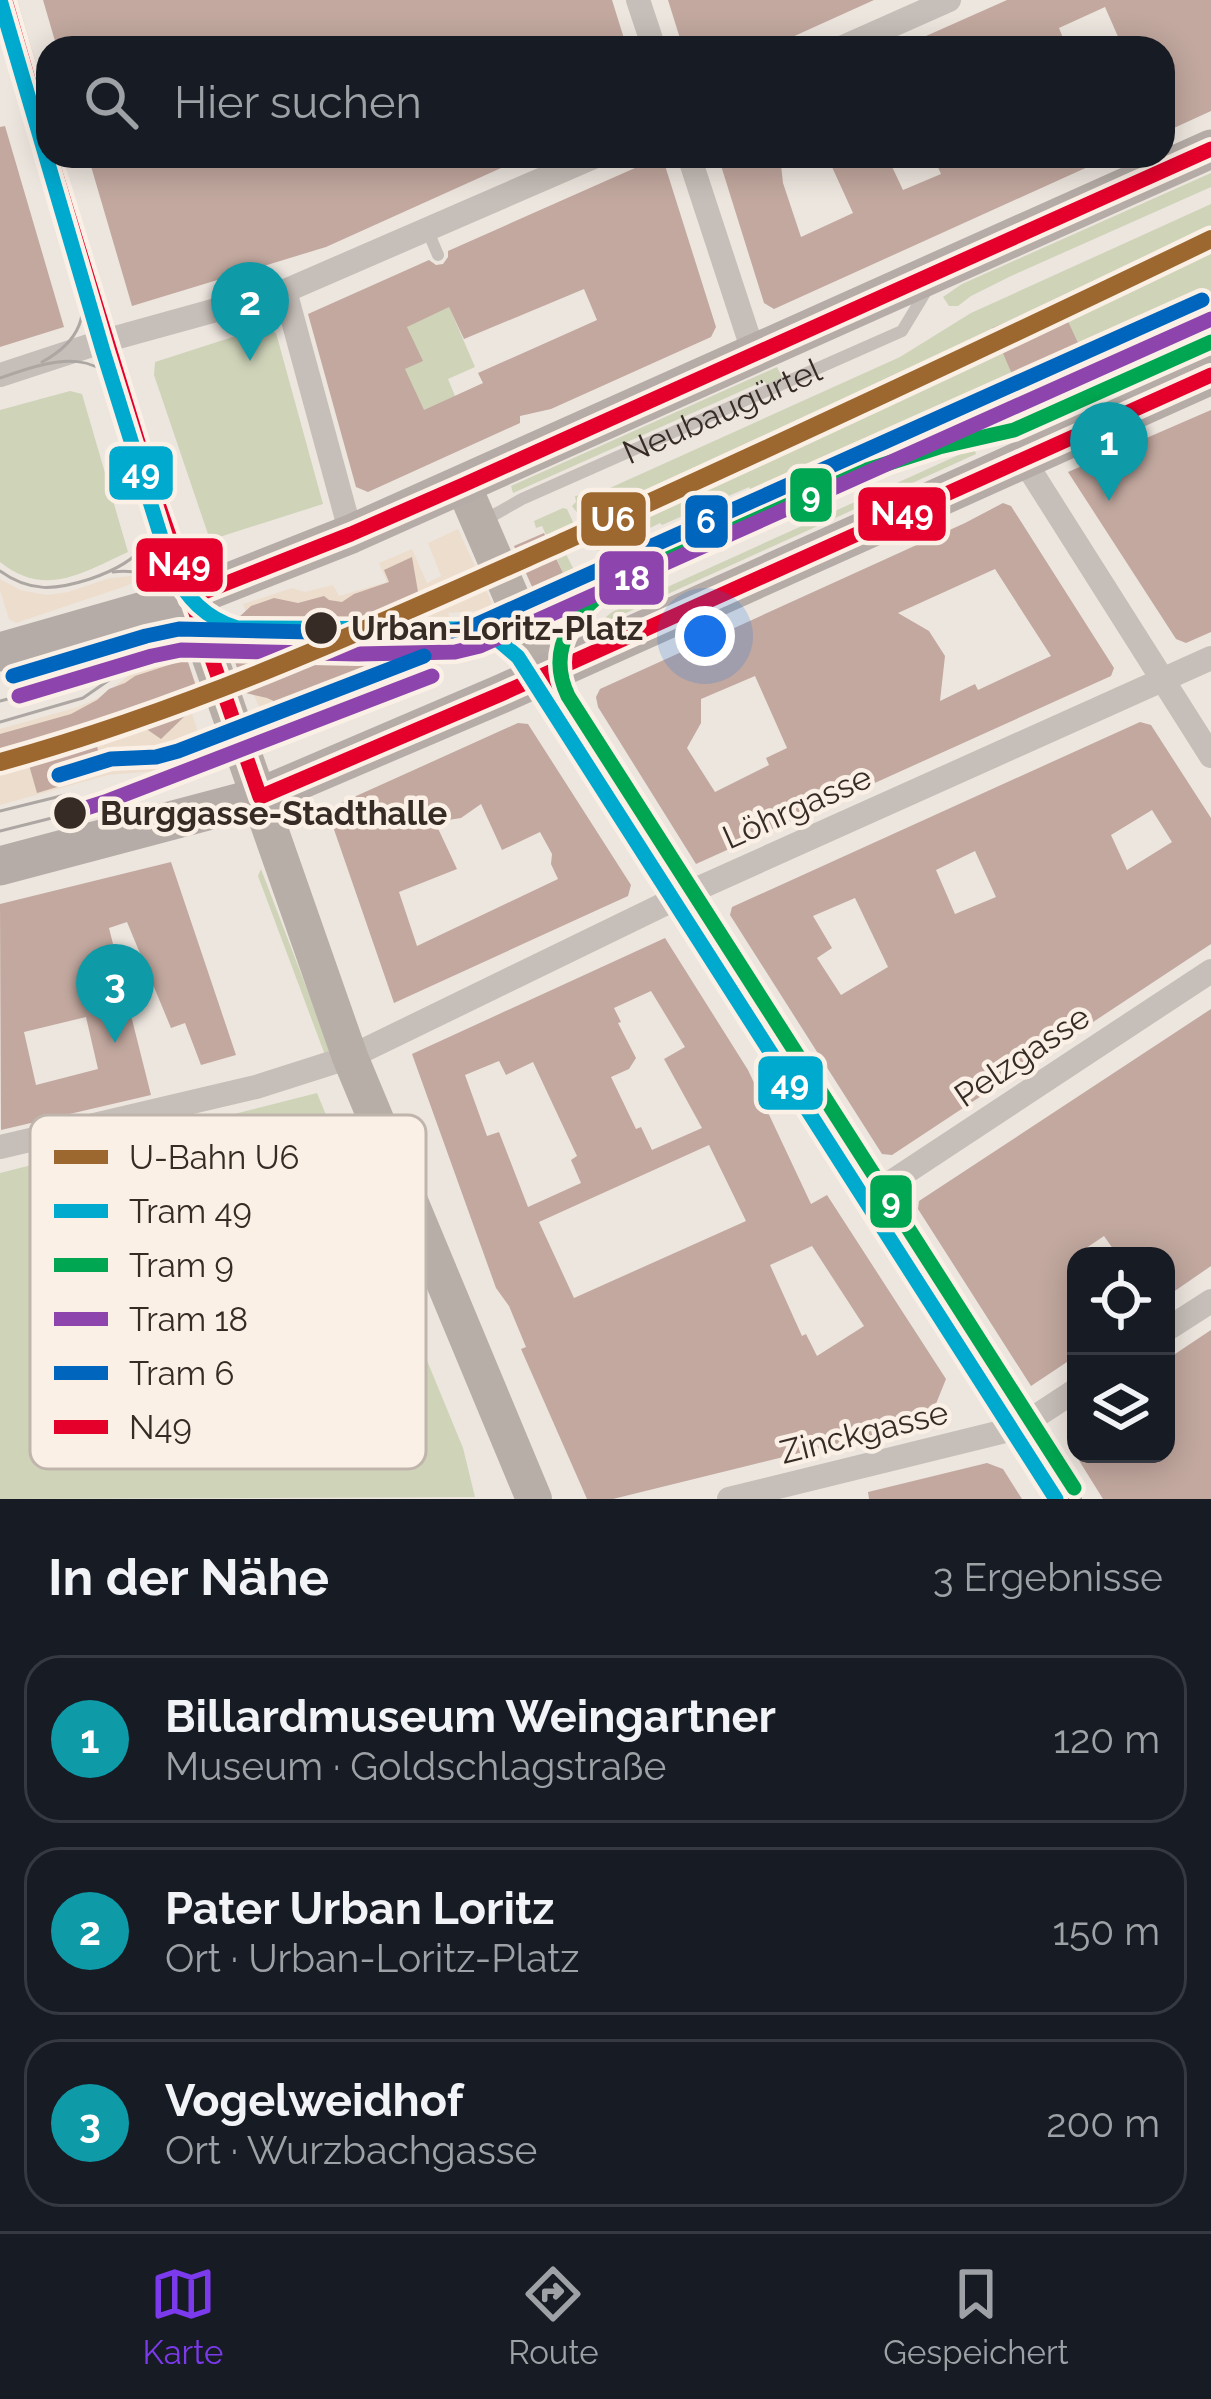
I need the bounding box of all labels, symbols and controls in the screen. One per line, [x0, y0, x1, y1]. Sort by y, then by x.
search box [36, 36, 1175, 168]
icon: search [78, 69, 144, 135]
text: Hier suchen [174, 76, 422, 129]
pin: 2 [211, 262, 289, 361]
street label: Neubaugürtel [617, 349, 828, 472]
pin: 1 [1070, 402, 1148, 501]
line badge: 49 [107, 444, 175, 502]
text: 49 [122, 453, 160, 492]
line badge: 9 [788, 466, 834, 524]
text: 9 [801, 476, 821, 515]
line badge: N49 [856, 485, 948, 543]
line badge: U6 [579, 490, 648, 548]
line badge: 6 [683, 493, 730, 550]
text: N49 [870, 494, 934, 533]
text: U6 [591, 500, 635, 539]
text: 6 [696, 502, 716, 541]
line badge: N49 [134, 536, 225, 594]
text: N49 [147, 545, 211, 584]
line badge: 18 [597, 549, 666, 607]
text: 18 [614, 559, 650, 598]
your location [675, 606, 735, 666]
marker: Urban-Loritz-Platz [302, 609, 340, 647]
place label: Urban-Loritz-Platz [351, 609, 643, 648]
street label: Löhrgasse [717, 757, 877, 857]
marker: Burggasse-Stadthalle [51, 794, 89, 832]
place label: Burggasse-Stadthalle [100, 794, 447, 833]
pin: 3 [76, 944, 154, 1043]
street label: Pelzgasse [947, 997, 1097, 1115]
line badge: 49 [756, 1054, 825, 1112]
text: 49 [771, 1064, 809, 1103]
legend [30, 1115, 426, 1469]
text: U-Bahn U6 [129, 1138, 300, 1177]
line badge: 9 [868, 1173, 914, 1230]
text: 9 [881, 1182, 901, 1221]
text: Tram 49 [129, 1192, 252, 1231]
text: Tram 9 [129, 1246, 234, 1285]
map controls [1067, 1247, 1175, 1463]
button: locate [1067, 1247, 1175, 1355]
text: Tram 18 [129, 1300, 248, 1339]
text: Tram 6 [129, 1354, 234, 1393]
button: layers [1067, 1355, 1175, 1463]
street label: Zinckgasse [776, 1392, 952, 1472]
text: N49 [129, 1408, 192, 1447]
text: In der Nähe [48, 1547, 329, 1607]
text: 3 Ergebnisse [933, 1554, 1163, 1600]
text: Billardmuseum Weingartner [165, 1690, 776, 1743]
text: 1 [80, 1716, 100, 1762]
text: 120 m [1053, 1716, 1160, 1762]
text: Museum · Goldschlagstraße [165, 1743, 666, 1789]
text: Pater Urban Loritz [165, 1882, 554, 1935]
text: 2 [79, 1908, 101, 1954]
text: 150 m [1052, 1908, 1160, 1954]
text: Ort · Urban-Loritz-Platz [165, 1935, 580, 1981]
text: Vogelweidhof [165, 2074, 463, 2127]
text: 3 [79, 2100, 101, 2146]
text: 200 m [1046, 2100, 1160, 2146]
text: Ort · Wurzbachgasse [165, 2127, 538, 2173]
tab: Karte [142, 2261, 223, 2372]
tab: Route [508, 2261, 599, 2372]
tab: Gespeichert [883, 2261, 1069, 2372]

